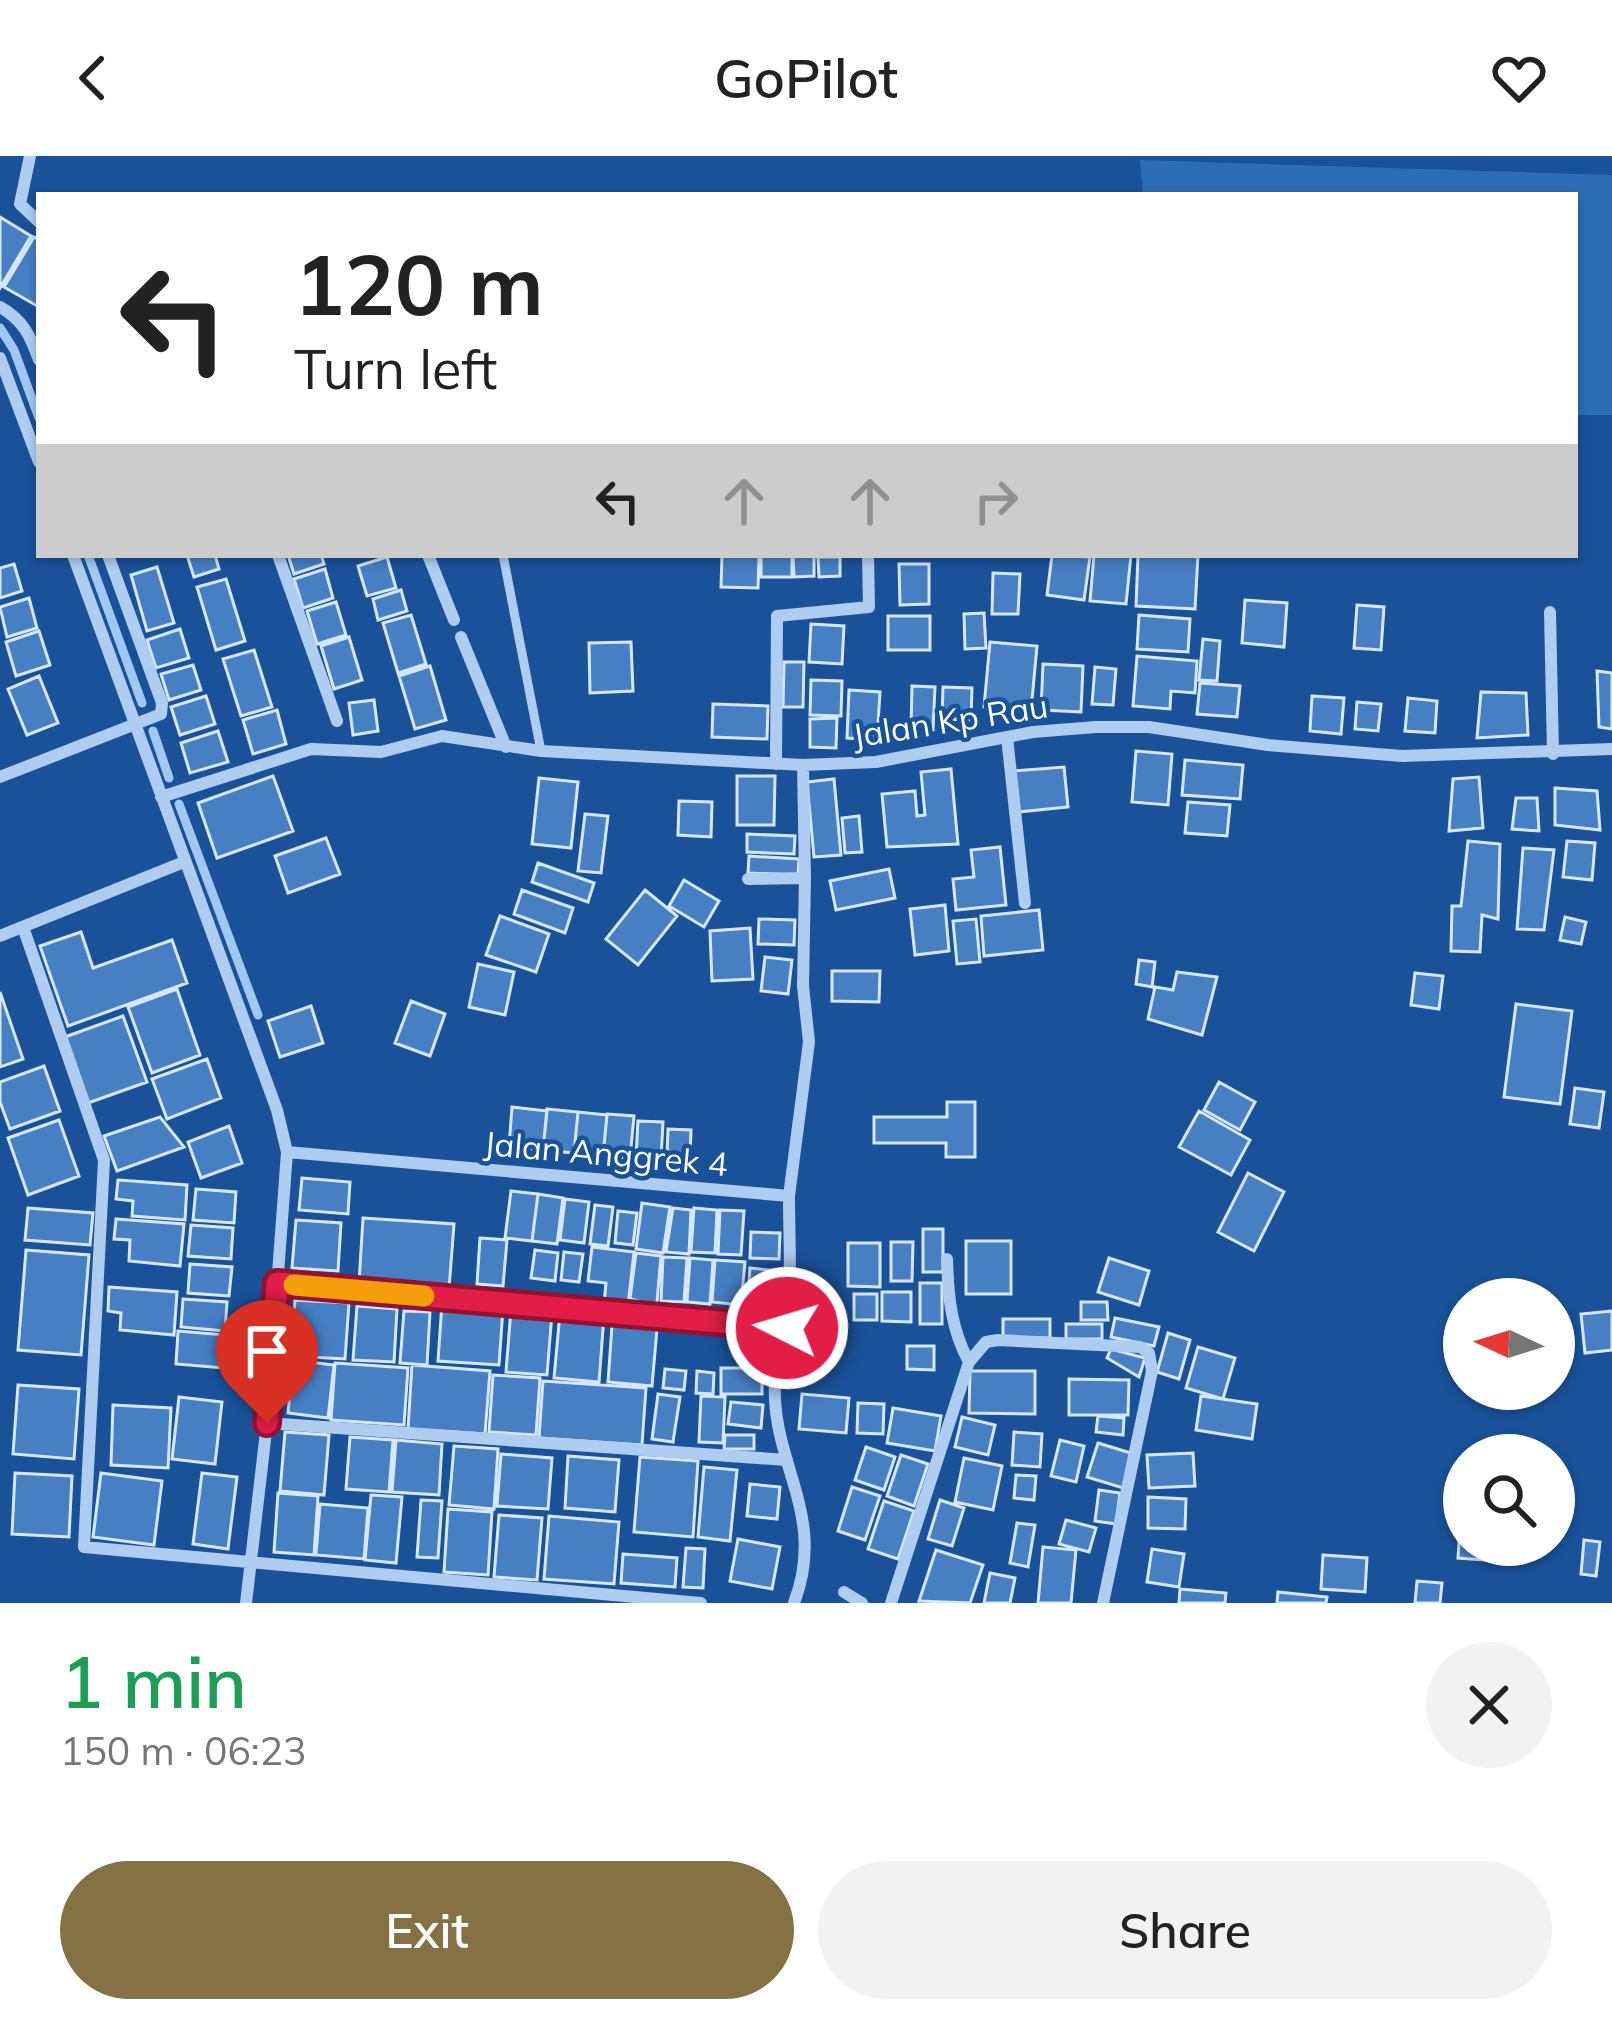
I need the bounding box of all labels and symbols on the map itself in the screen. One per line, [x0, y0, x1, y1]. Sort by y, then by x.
street label: Jalan Kp Rau [849, 684, 1051, 756]
street label: Jalan Anggrek 4 [482, 1122, 730, 1184]
position arrow [724, 1265, 850, 1391]
north arrow [1443, 1278, 1575, 1410]
pin [216, 1300, 318, 1423]

